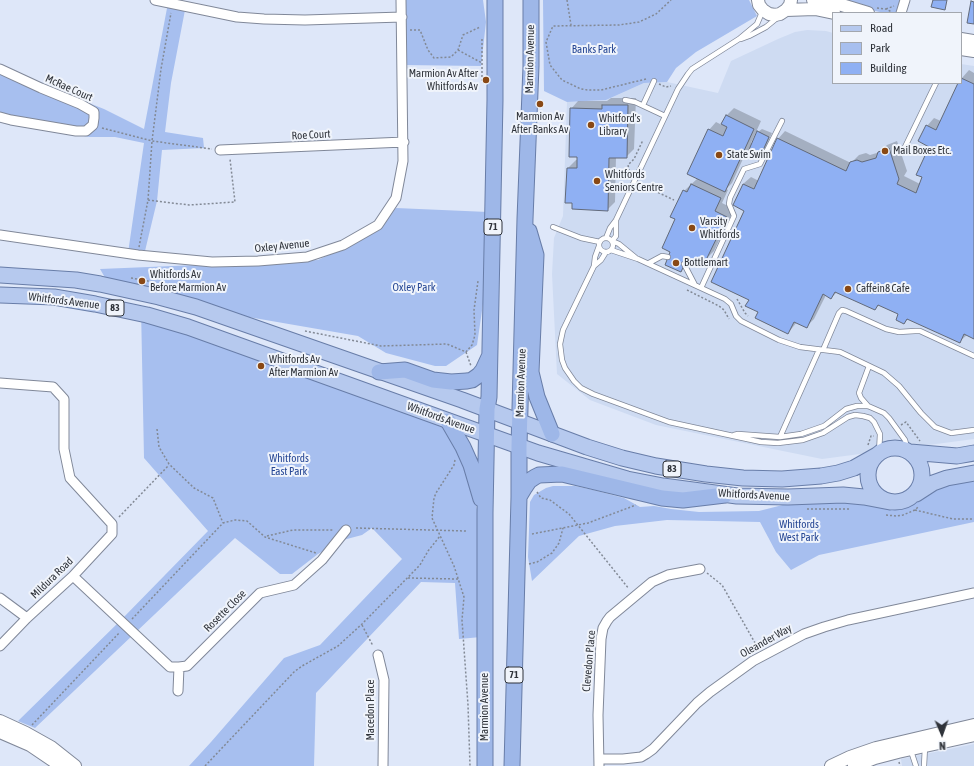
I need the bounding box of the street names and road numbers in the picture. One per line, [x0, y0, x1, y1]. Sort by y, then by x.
street label: Marmion Avenue [523, 25, 537, 93]
street label: McRae Court [43, 72, 95, 104]
street label: Roe Court [291, 127, 331, 143]
road number: 71 [484, 219, 502, 235]
street label: Oxley Avenue [254, 237, 310, 255]
street label: Whitfords Avenue [28, 290, 100, 312]
road number: 83 [106, 300, 124, 316]
street label: Marmion Avenue [513, 348, 529, 418]
street label: Whitfords Avenue [405, 400, 477, 436]
road number: 83 [663, 461, 681, 477]
street label: Whitfords Avenue [718, 487, 790, 503]
street label: Mildura Road [28, 555, 76, 601]
street label: Rosette Close [201, 587, 249, 635]
street label: Oleander Way [738, 621, 794, 661]
street label: Clevedon Place [580, 630, 598, 692]
road number: 71 [505, 667, 523, 683]
street label: Marmion Avenue [478, 673, 492, 741]
street label: Macedon Place [364, 679, 378, 741]

